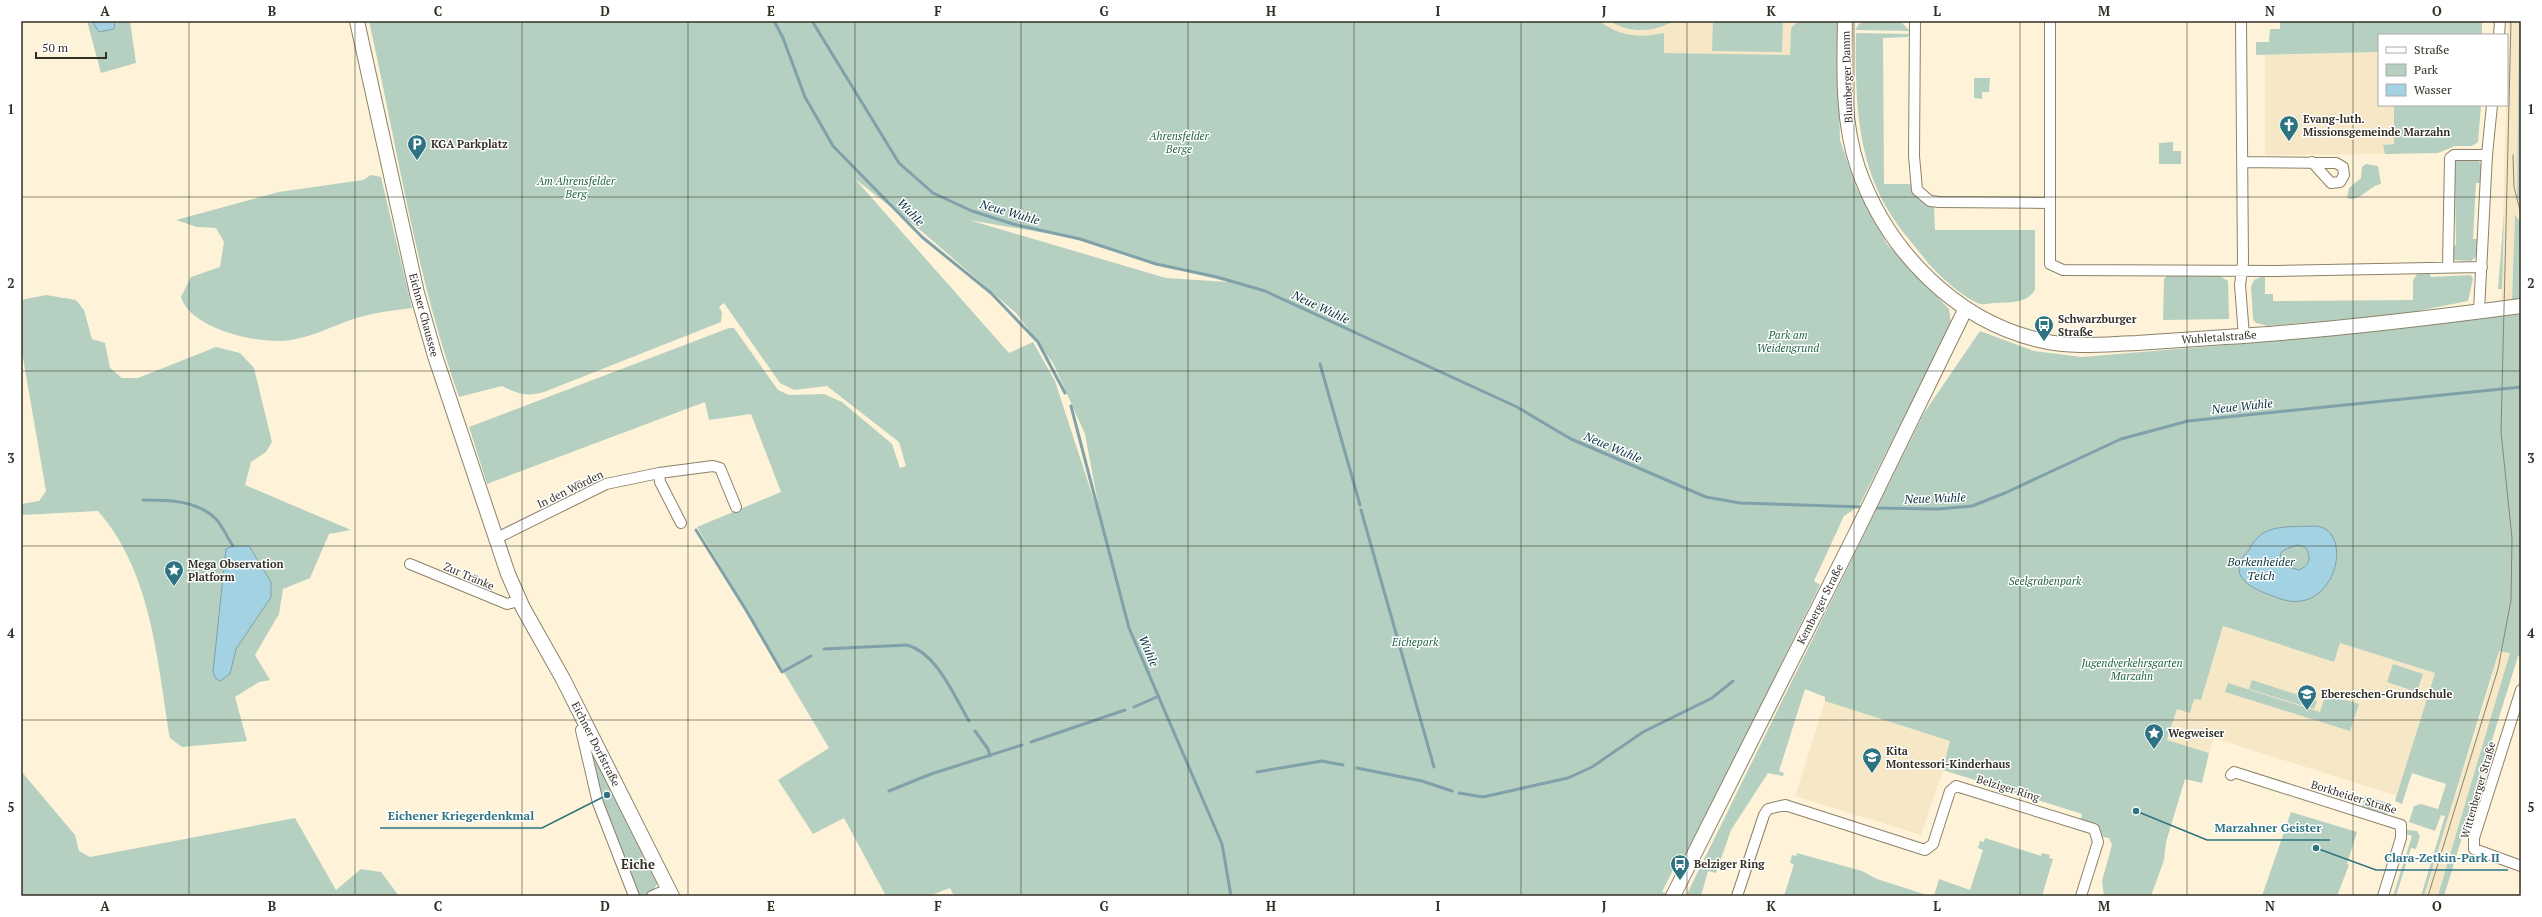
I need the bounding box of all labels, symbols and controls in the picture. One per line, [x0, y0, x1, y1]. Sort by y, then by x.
text: A [100, 2, 110, 20]
text: B [268, 2, 276, 20]
text: C [434, 2, 442, 20]
text: D [600, 2, 610, 20]
text: E [767, 2, 775, 20]
text: F [934, 2, 942, 20]
text: G [1099, 2, 1109, 20]
text: H [1266, 2, 1276, 20]
text: I [1436, 2, 1441, 20]
text: J [1602, 2, 1607, 20]
text: K [1766, 2, 1776, 20]
text: L [1933, 2, 1941, 20]
text: M [2098, 2, 2110, 20]
text: N [2265, 2, 2275, 20]
text: O [2432, 2, 2442, 20]
street label: Blumberger Damm [1838, 30, 1856, 123]
scale bar [36, 34, 106, 60]
legend [2378, 34, 2508, 106]
text: 50 m [42, 40, 69, 55]
text: Straße [2414, 42, 2449, 57]
text: Park [2414, 62, 2439, 77]
text: Wasser [2414, 82, 2452, 97]
text: 1 [7, 100, 15, 118]
text: 1 [2527, 100, 2535, 118]
place label: Evang-luth. Missionsgemeinde Marzahn [2303, 112, 2450, 139]
church icon: Evang-luth. Missionsgemeinde Marzahn [2278, 114, 2300, 142]
park label: Ahrensfelder Berge [1148, 129, 1210, 156]
parking icon: KGA Parkplatz [406, 133, 428, 161]
place label: KGA Parkplatz [431, 137, 508, 151]
park label: Am Ahrensfelder Berg [536, 174, 616, 201]
water label: Wuhle [894, 195, 928, 229]
water label: Neue Wuhle [977, 196, 1042, 228]
street label: Eichner Chaussee [406, 272, 442, 359]
text: 2 [7, 274, 15, 292]
text: 2 [2527, 274, 2535, 292]
water label: Neue Wuhle [1289, 287, 1353, 327]
place label: Schwarzburger Straße [2058, 312, 2137, 339]
bus stop icon: Schwarzburger Straße [2033, 314, 2055, 342]
street label: Wuhletalstraße [2181, 327, 2258, 347]
park label: Park am Weidengrund [1757, 328, 1819, 355]
water label: Neue Wuhle [2210, 395, 2274, 417]
water label: Neue Wuhle [1581, 428, 1645, 466]
text: 3 [7, 449, 15, 467]
text: 3 [2527, 449, 2535, 467]
street label: In den Wörden [535, 467, 606, 511]
water label: Neue Wuhle [1903, 489, 1967, 507]
water label: Borkenheider Teich [2226, 554, 2296, 583]
place label: Mega Observation Platform [188, 557, 284, 584]
place icon: Mega Observation Platform [163, 559, 185, 587]
street label: Zur Tränke [442, 559, 497, 593]
street label: Kemberger Straße [1794, 561, 1846, 646]
park label: Seelgrabenpark [2009, 574, 2082, 588]
text: 4 [7, 624, 15, 642]
text: 4 [2527, 624, 2535, 642]
water label: Wuhle [1136, 633, 1162, 669]
park label: Eichepark [1391, 635, 1439, 649]
park label: Jugendverkehrsgarten Marzahn [2080, 656, 2183, 683]
school or university icon: Ebereschen-Grundschule [2296, 683, 2318, 711]
place label: Ebereschen-Grundschule [2321, 687, 2452, 701]
street label: Eichner Dorfstraße [569, 699, 624, 789]
place icon: Wegweiser [2143, 722, 2165, 750]
place label: Wegweiser [2168, 726, 2225, 740]
street label: Wittenberger Straße [2457, 740, 2499, 840]
place label: Kita Montessori-Kinderhaus [1886, 744, 2010, 771]
school or university icon: Kita Montessori-Kinderhaus [1861, 746, 1883, 774]
street label: Belziger Ring [1975, 772, 2041, 804]
street label: Borkheider Straße [2309, 777, 2399, 817]
text: 5 [7, 798, 15, 816]
text: 5 [2527, 798, 2535, 816]
callout: Eichener Kriegerdenkmal [380, 804, 542, 828]
text: Eichener Kriegerdenkmal [388, 808, 534, 823]
callout: Marzahner Geister [2207, 816, 2330, 840]
text: Marzahner Geister [2215, 820, 2322, 835]
callout: Clara-Zetkin-Park II [2376, 846, 2508, 870]
text: Clara-Zetkin-Park II [2384, 850, 2500, 865]
bus stop icon: Belziger Ring [1669, 853, 1691, 881]
district label: Eiche [621, 855, 655, 873]
place label: Belziger Ring [1694, 857, 1765, 871]
text: A [100, 897, 110, 915]
text: B [268, 897, 276, 915]
text: C [434, 897, 442, 915]
text: D [600, 897, 610, 915]
text: E [767, 897, 775, 915]
text: F [934, 897, 942, 915]
text: G [1099, 897, 1109, 915]
text: H [1266, 897, 1276, 915]
text: I [1436, 897, 1441, 915]
text: J [1602, 897, 1607, 915]
text: K [1766, 897, 1776, 915]
text: L [1933, 897, 1941, 915]
text: M [2098, 897, 2110, 915]
text: N [2265, 897, 2275, 915]
text: O [2432, 897, 2442, 915]

